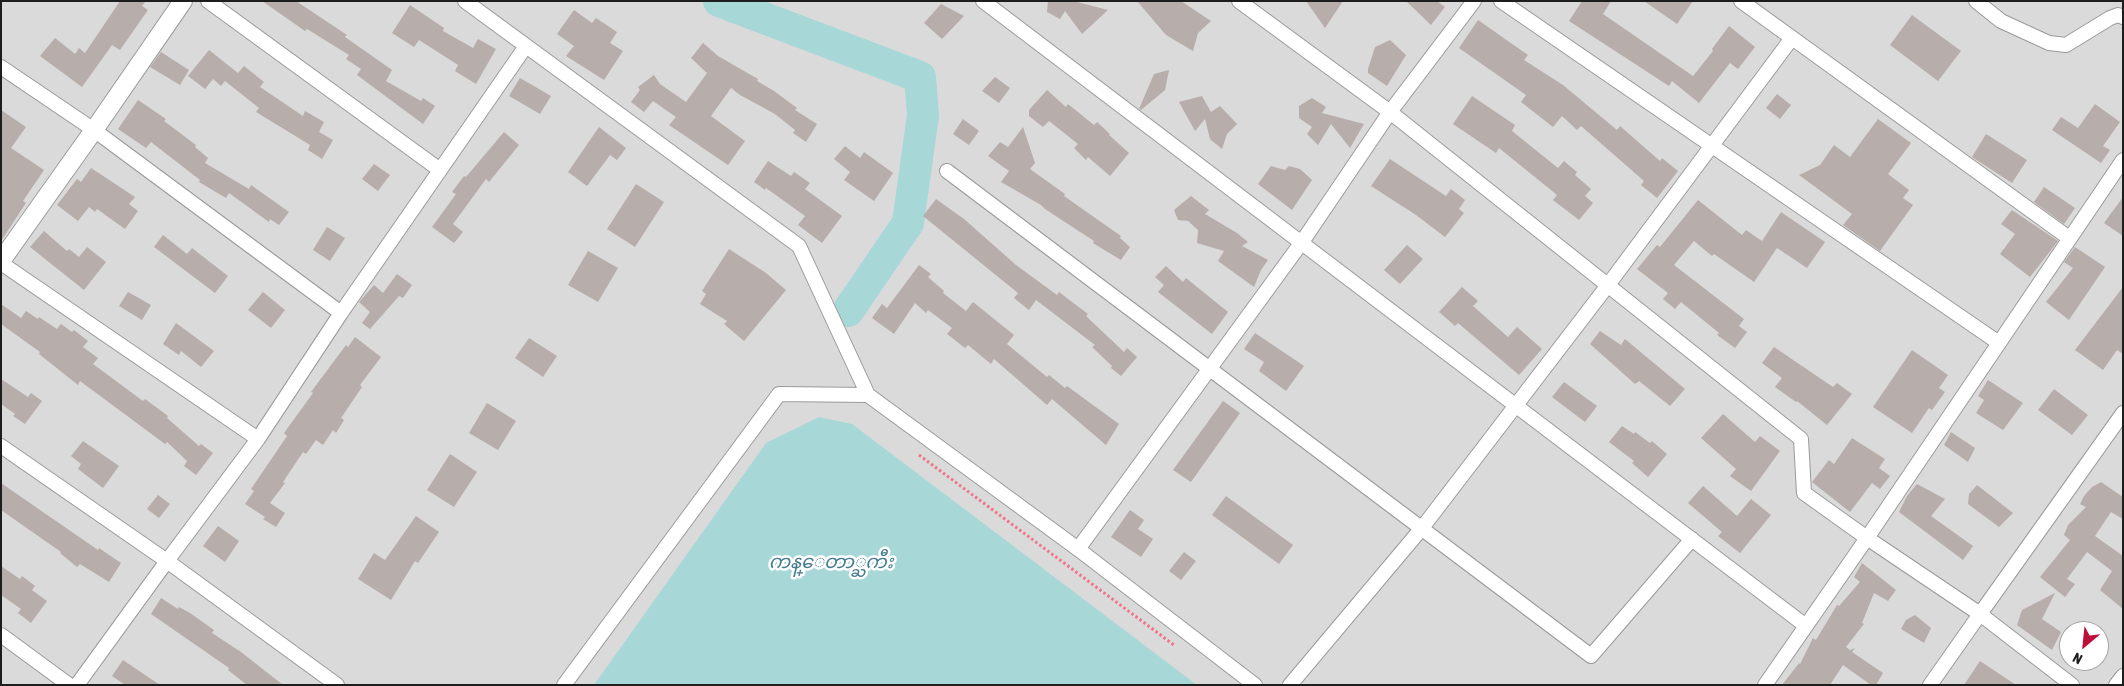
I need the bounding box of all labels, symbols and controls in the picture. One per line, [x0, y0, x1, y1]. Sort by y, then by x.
water label: ကန္ေတာ္ႀကီး [769, 551, 893, 573]
north arrow [2059, 621, 2109, 671]
text: N [2070, 649, 2085, 667]

